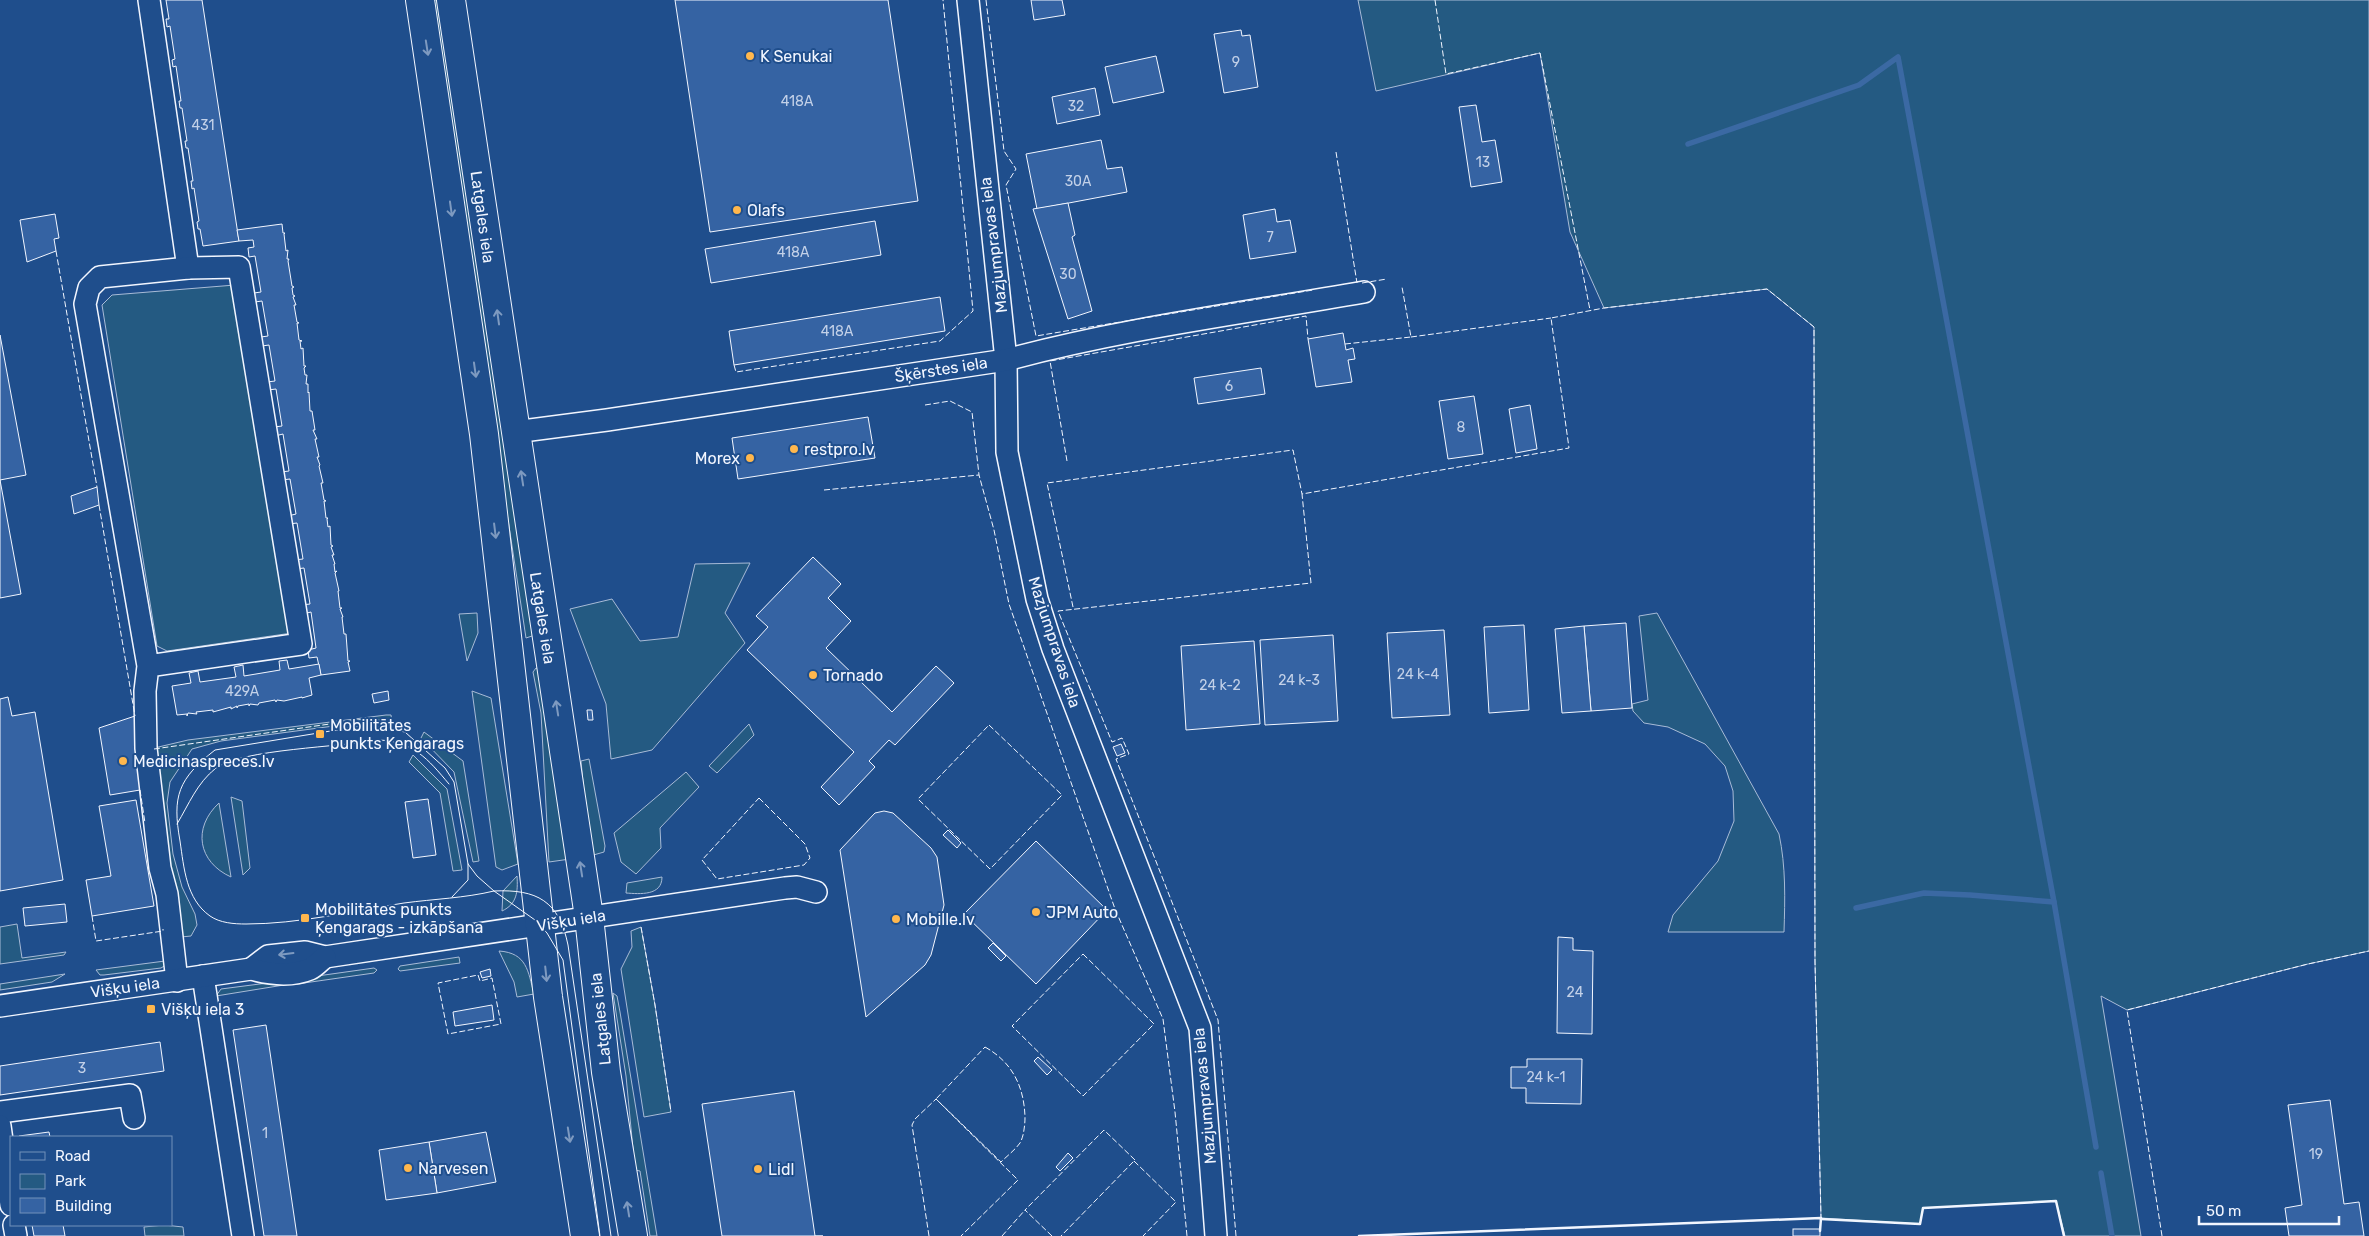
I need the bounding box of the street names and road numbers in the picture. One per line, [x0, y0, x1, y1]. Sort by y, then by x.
street label: Latgales iela [467, 170, 498, 264]
street label: Mazjumpravas iela [976, 176, 1011, 314]
street label: Šķērstes iela [893, 352, 989, 386]
street label: Latgales iela [526, 571, 559, 665]
street label: Mazjumpravas iela [1024, 574, 1085, 710]
street label: Višķu iela [535, 906, 607, 935]
street label: Latgales iela [586, 972, 615, 1066]
street label: Višķu iela [89, 973, 161, 1002]
street label: Mazjumpravas iela [1189, 1027, 1220, 1165]

